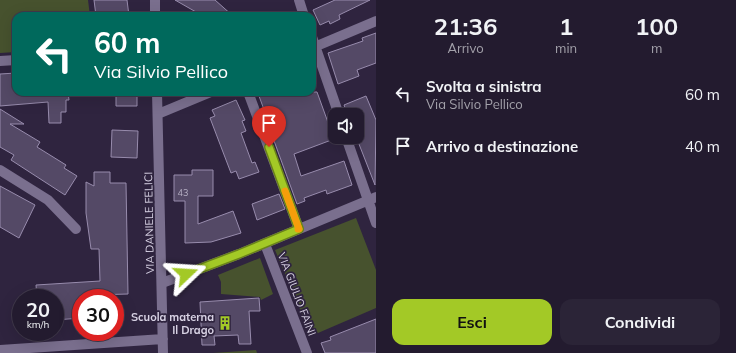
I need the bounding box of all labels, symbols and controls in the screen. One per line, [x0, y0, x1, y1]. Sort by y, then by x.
text: 21:36 [434, 11, 497, 41]
text: 1 [559, 11, 573, 41]
text: 100 [635, 11, 678, 41]
text: 60 m [94, 25, 160, 60]
icon: left [28, 28, 80, 80]
text: Arrivo [447, 40, 484, 56]
text: min [555, 40, 577, 56]
text: m [651, 40, 662, 56]
text: Via Silvio Pellico [94, 60, 228, 83]
text: Svolta a sinistra [426, 77, 542, 96]
icon: left [392, 83, 414, 105]
text: 60 m [685, 85, 720, 104]
text: Via Silvio Pellico [426, 96, 523, 112]
pin [252, 106, 286, 147]
map controls [328, 108, 364, 144]
button: sound [328, 108, 364, 144]
icon: arrive [258, 112, 280, 134]
icon: arrive [392, 135, 414, 157]
text: Arrivo a destinazione [426, 137, 578, 156]
text: 40 m [685, 137, 720, 156]
street label: VIA DANIELE FELICI [141, 172, 157, 274]
house number: 43 [178, 187, 188, 198]
street label: VIA GIULIO FAINI [275, 250, 319, 338]
position arrow [165, 253, 207, 295]
speed limit sign: 30 [72, 289, 124, 341]
text: 20 [26, 297, 50, 322]
button: Esci [392, 299, 552, 345]
button: Condividi [560, 299, 720, 345]
place label: Scuola materna Il Drago [131, 310, 214, 337]
building icon: Scuola materna Il Drago [217, 315, 233, 331]
text: km/h [27, 318, 49, 331]

